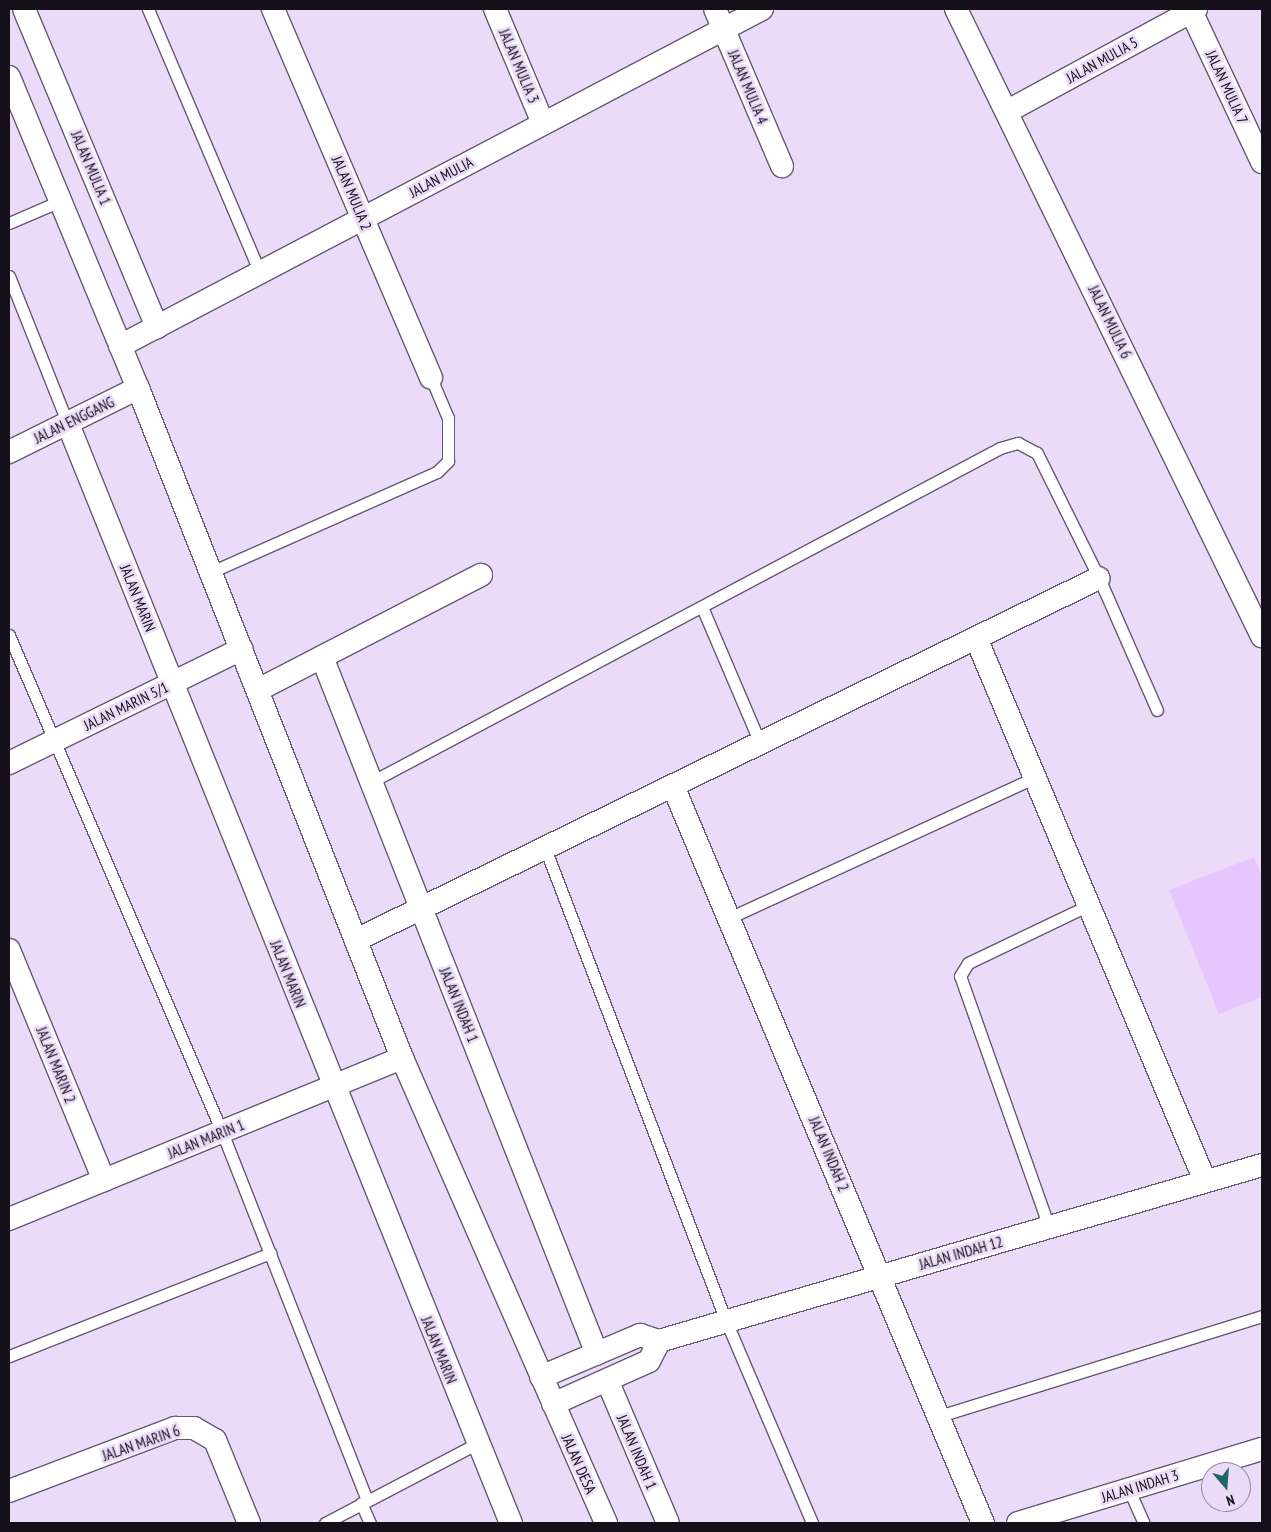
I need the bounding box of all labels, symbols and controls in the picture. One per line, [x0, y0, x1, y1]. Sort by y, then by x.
street label: JALAN MULIA 3 [495, 26, 543, 106]
street label: JALAN MULIA 5 [1063, 33, 1141, 87]
street label: JALAN MULIA 4 [724, 47, 772, 127]
street label: JALAN MULIA 7 [1202, 47, 1252, 127]
street label: JALAN MULIA 1 [67, 128, 115, 208]
street label: JALAN MULIA 2 [328, 153, 376, 233]
street label: JALAN MULIA [406, 153, 476, 201]
street label: JALAN MULIA 6 [1084, 282, 1136, 362]
street label: JALAN ENGGANG [31, 393, 117, 447]
street label: JALAN MARIN [116, 562, 160, 634]
street label: JALAN MARIN 5/1 [81, 678, 171, 734]
street label: JALAN MARIN [266, 938, 310, 1010]
street label: JALAN INDAH 1 [436, 965, 482, 1045]
street label: JALAN MARIN 2 [33, 1024, 79, 1106]
street label: JALAN INDAH 2 [805, 1114, 853, 1194]
street label: JALAN MARIN 1 [165, 1116, 247, 1162]
street label: JALAN INDAH 12 [917, 1232, 1005, 1274]
street label: JALAN MARIN [417, 1314, 461, 1386]
street label: JALAN INDAH 1 [613, 1412, 661, 1492]
street label: JALAN MARIN 6 [100, 1421, 182, 1465]
street label: JALAN DESA [558, 1431, 600, 1497]
north arrow [1201, 1462, 1251, 1512]
street label: JALAN INDAH 3 [1099, 1466, 1181, 1506]
text: N [1224, 1491, 1237, 1510]

